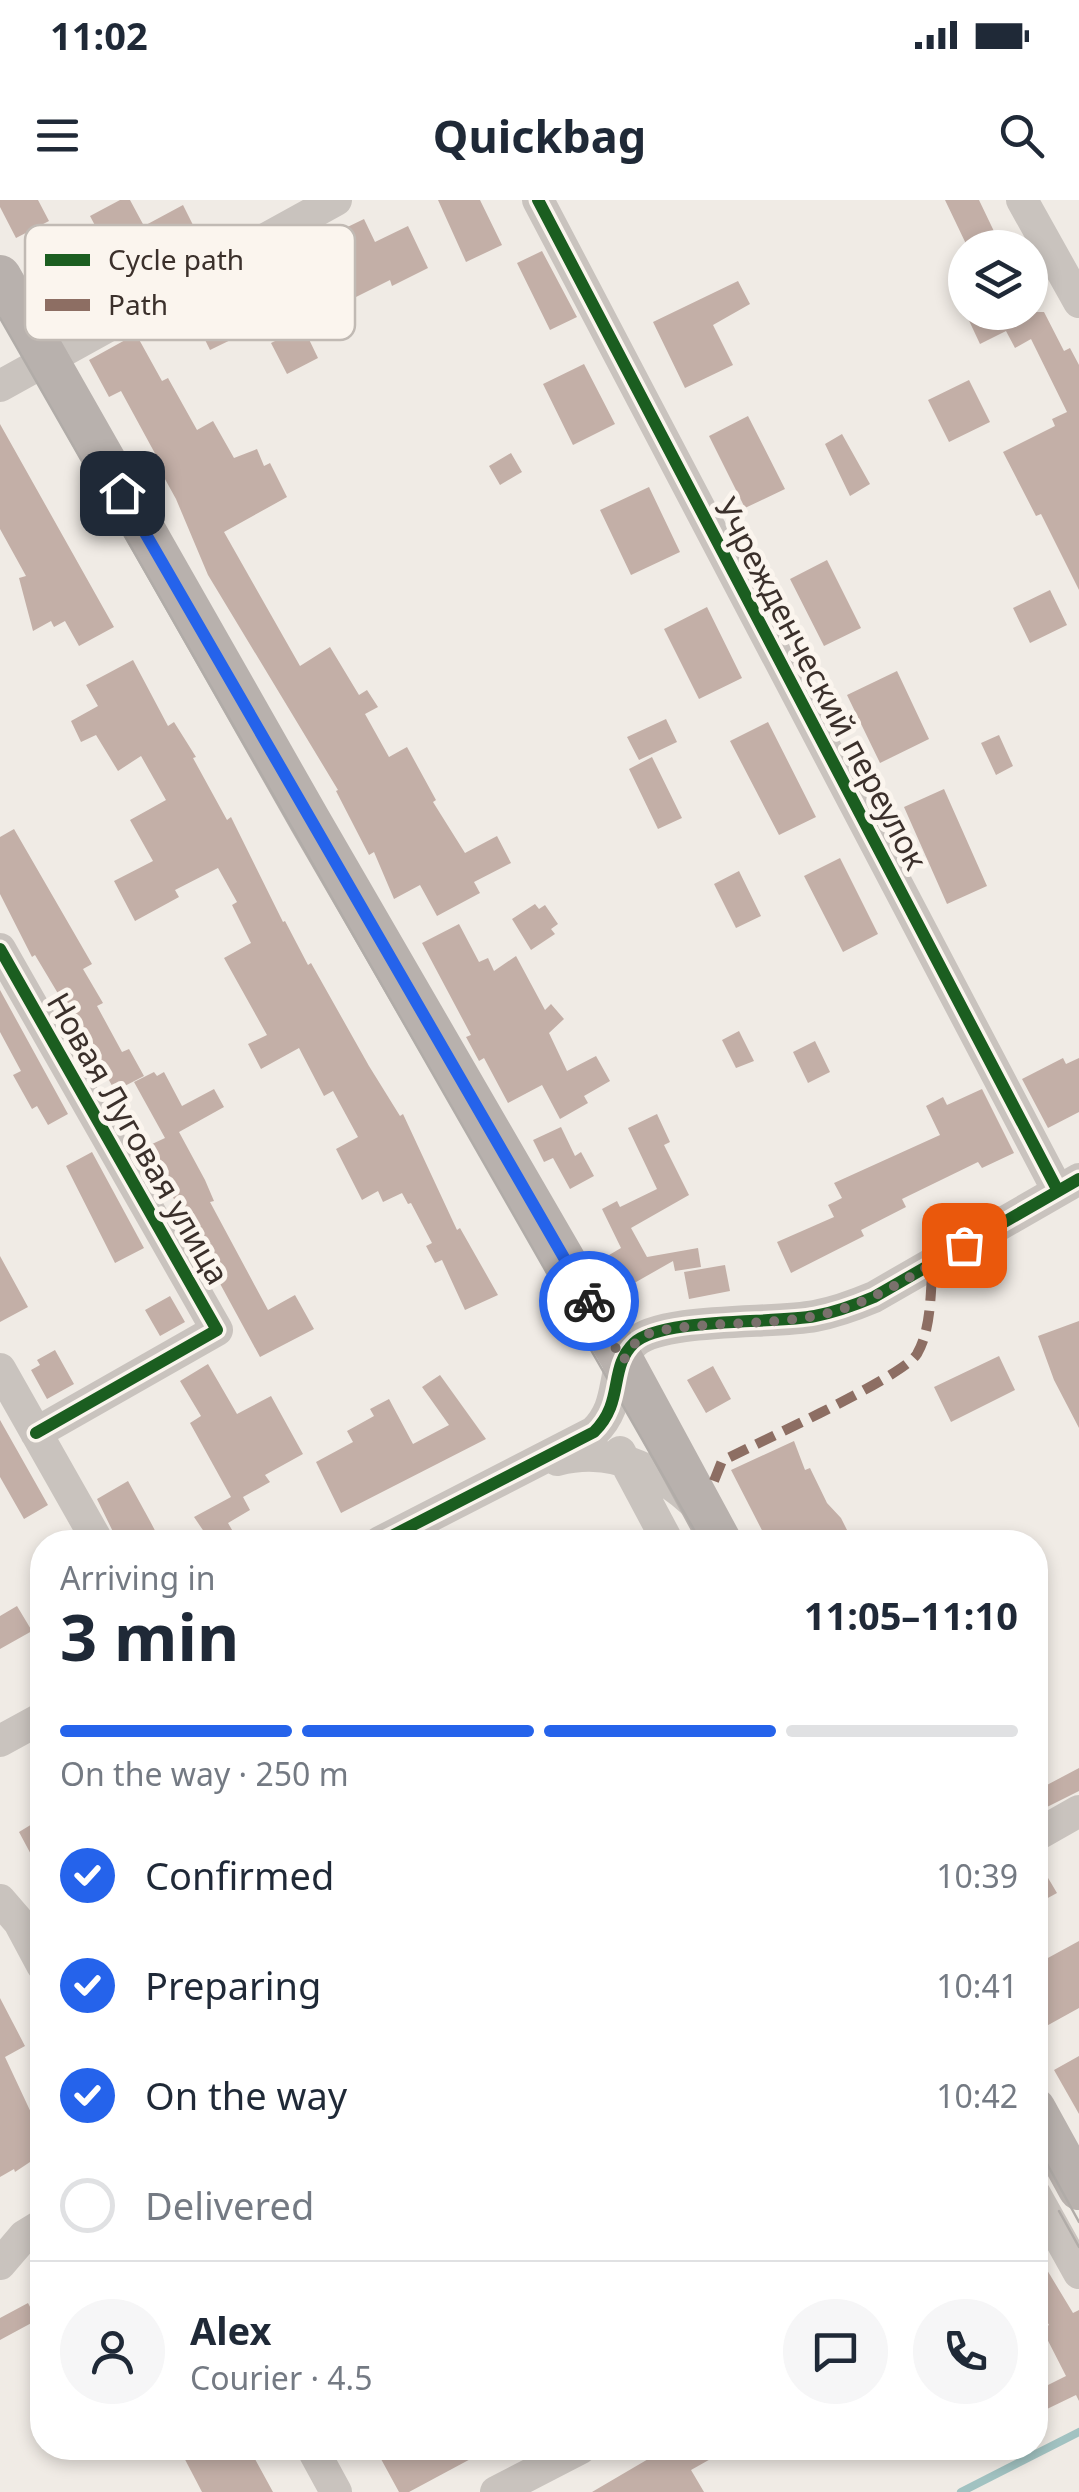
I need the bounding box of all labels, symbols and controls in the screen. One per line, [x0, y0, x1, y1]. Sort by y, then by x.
text: 11:02 [50, 9, 148, 61]
text: Quickbag [433, 105, 646, 166]
icon: menu [30, 108, 85, 163]
icon: search [994, 108, 1049, 163]
legend [25, 225, 355, 340]
map controls [948, 230, 1048, 330]
button: layers [948, 230, 1048, 330]
text: Cycle path [108, 240, 244, 278]
text: Path [108, 285, 168, 323]
pin [80, 451, 165, 536]
icon: home [95, 466, 150, 521]
street label: Учрежденческий переулок [706, 490, 938, 876]
street label: Новая Луговая улица [38, 984, 240, 1292]
pin [922, 1203, 1007, 1288]
icon: bag [937, 1218, 992, 1273]
courier [539, 1251, 639, 1351]
icon: bike [562, 1274, 617, 1329]
text: Arriving in [60, 1556, 215, 1599]
text: 11:05–11:10 [804, 1589, 1018, 1641]
text: 3 min [60, 1592, 239, 1680]
text: On the way · 250 m [60, 1752, 349, 1795]
icon: check [60, 1848, 115, 1903]
text: Confirmed [145, 1849, 334, 1901]
text: 10:39 [936, 1854, 1018, 1897]
icon: check [60, 1958, 115, 2013]
text: Preparing [145, 1959, 321, 2011]
text: 10:41 [936, 1964, 1018, 2007]
icon: check [60, 2068, 115, 2123]
text: On the way [145, 2069, 347, 2121]
text: 10:42 [936, 2074, 1018, 2117]
text: Delivered [145, 2179, 314, 2231]
button: person [60, 2299, 165, 2404]
button: chat [783, 2299, 888, 2404]
button: phone [913, 2299, 1018, 2404]
text: Alex [190, 2304, 272, 2356]
text: Courier · 4.5 [190, 2356, 373, 2399]

